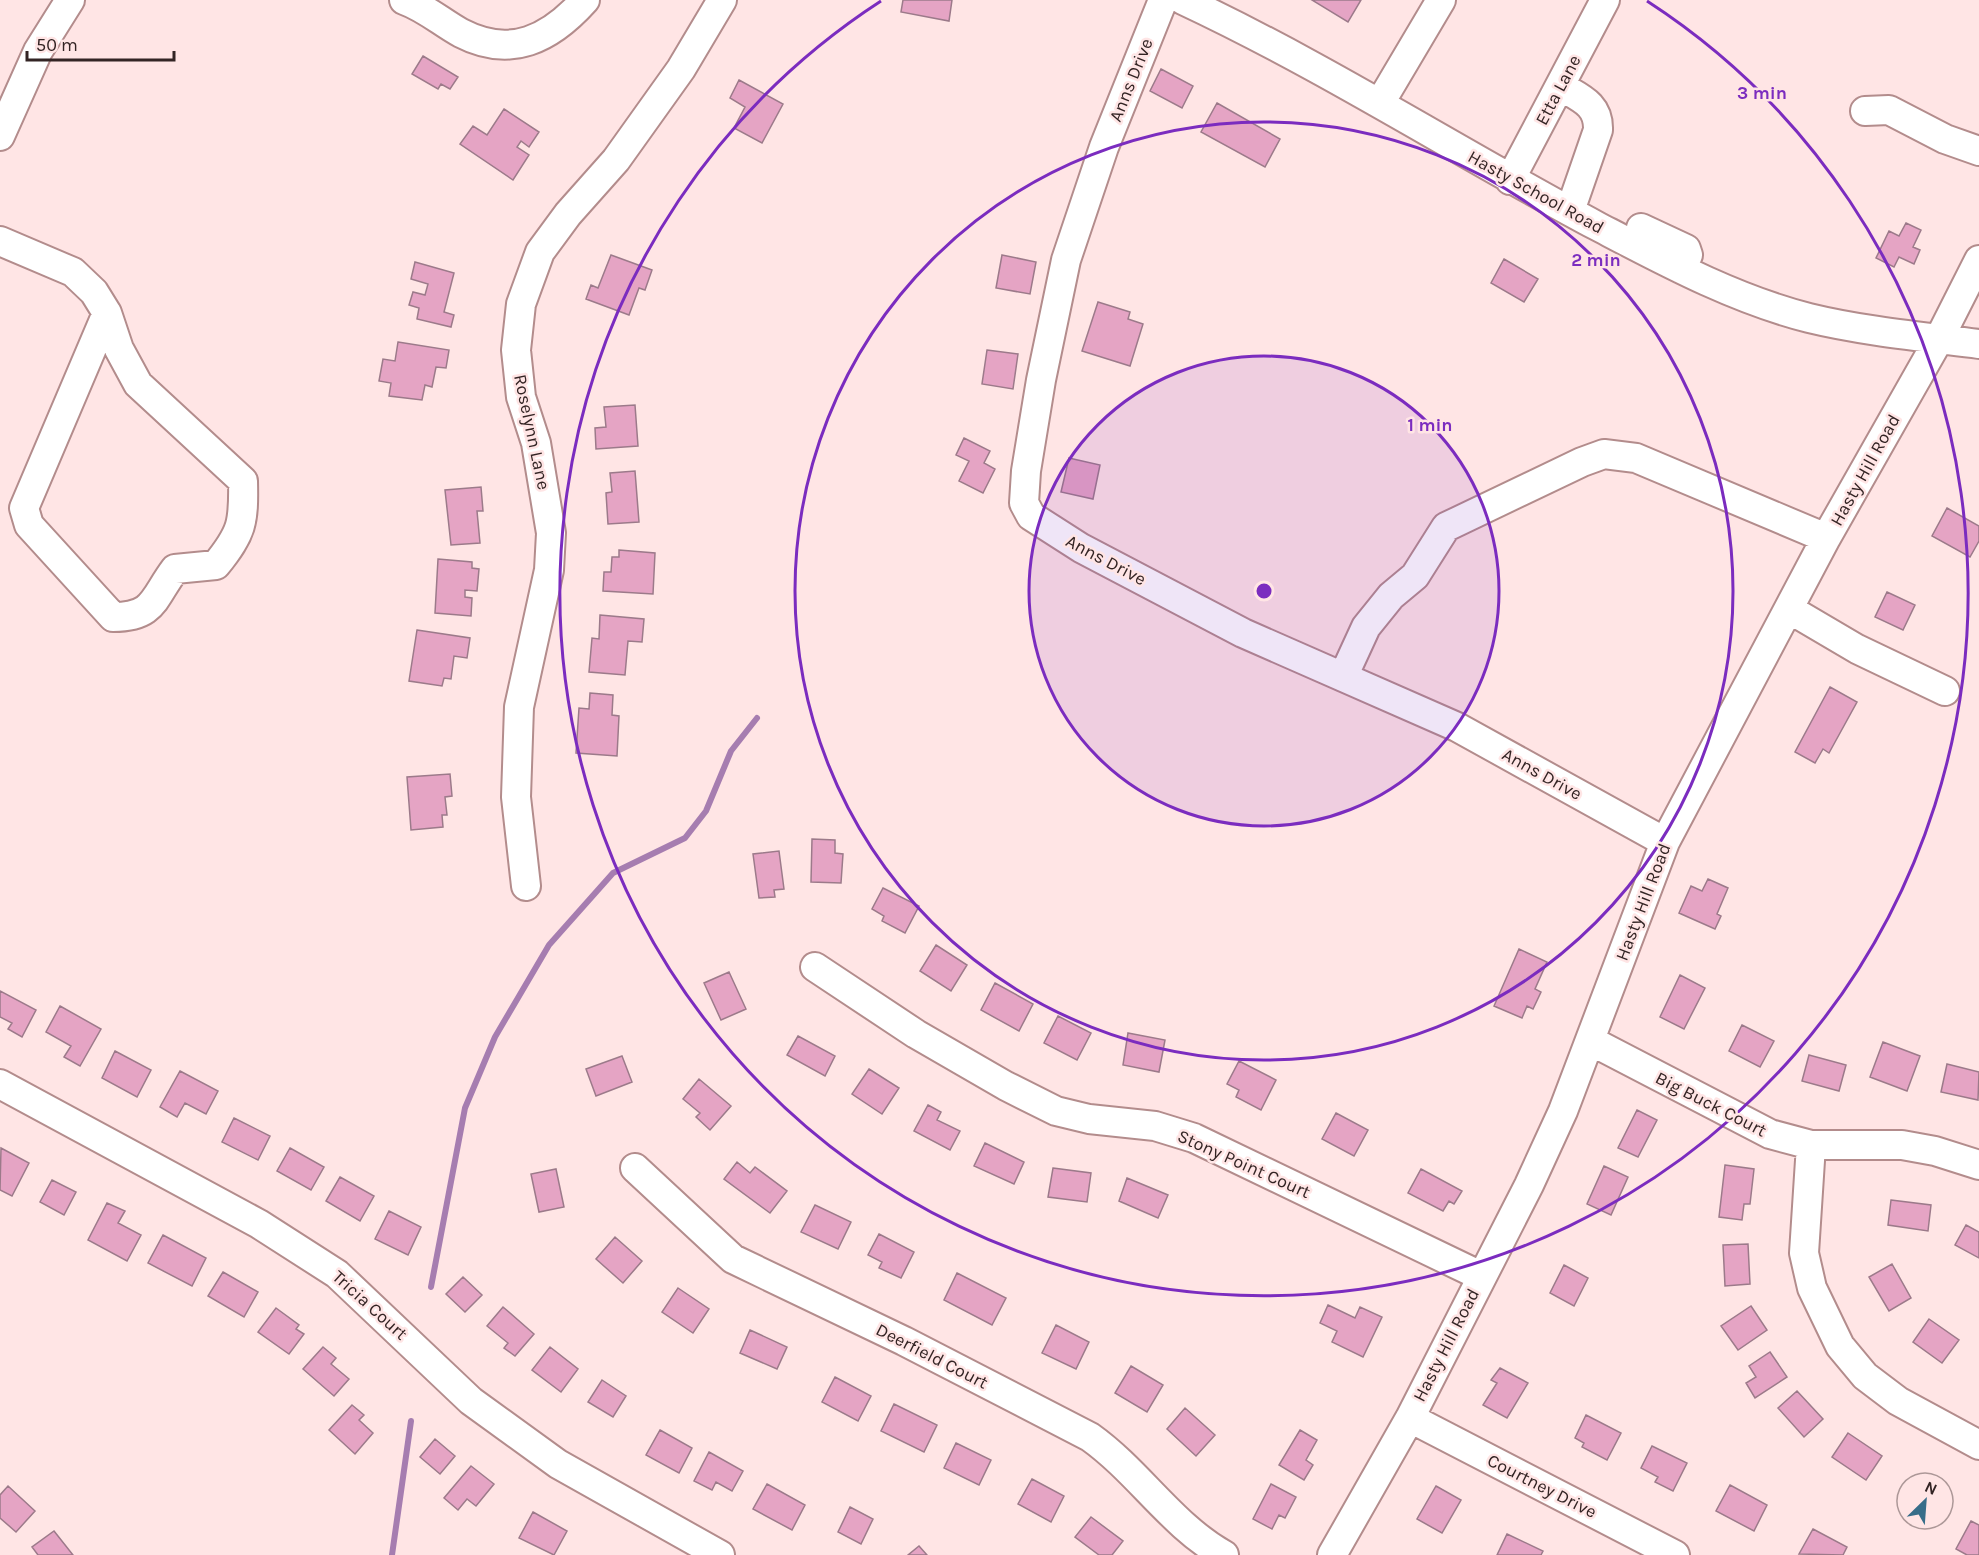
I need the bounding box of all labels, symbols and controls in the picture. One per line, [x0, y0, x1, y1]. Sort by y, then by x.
scale bar [27, 24, 174, 62]
text: 50 m [36, 34, 78, 56]
street label: Anns Drive [1104, 35, 1158, 125]
street label: Etta Lane [1530, 51, 1586, 129]
text: 3 min [1737, 82, 1787, 104]
street label: Hasty School Road [1464, 145, 1608, 239]
text: 2 min [1571, 249, 1621, 271]
street label: Roselynn Lane [509, 372, 555, 492]
street label: Hasty Hill Road [1825, 410, 1905, 530]
text: 1 min [1407, 414, 1453, 436]
street label: Anns Drive [1062, 530, 1150, 590]
centre of rings [1254, 581, 1274, 601]
street label: Anns Drive [1498, 743, 1586, 805]
street label: Hasty Hill Road [1611, 840, 1675, 964]
street label: Big Buck Court [1652, 1067, 1770, 1142]
street label: Stony Point Court [1174, 1125, 1314, 1203]
street label: Tricia Court [328, 1266, 412, 1345]
street label: Hasty Hill Road [1408, 1285, 1484, 1405]
street label: Deerfield Court [872, 1318, 992, 1394]
street label: Courtney Drive [1484, 1449, 1600, 1523]
north arrow [1895, 1471, 1955, 1531]
text: N [1922, 1477, 1940, 1499]

